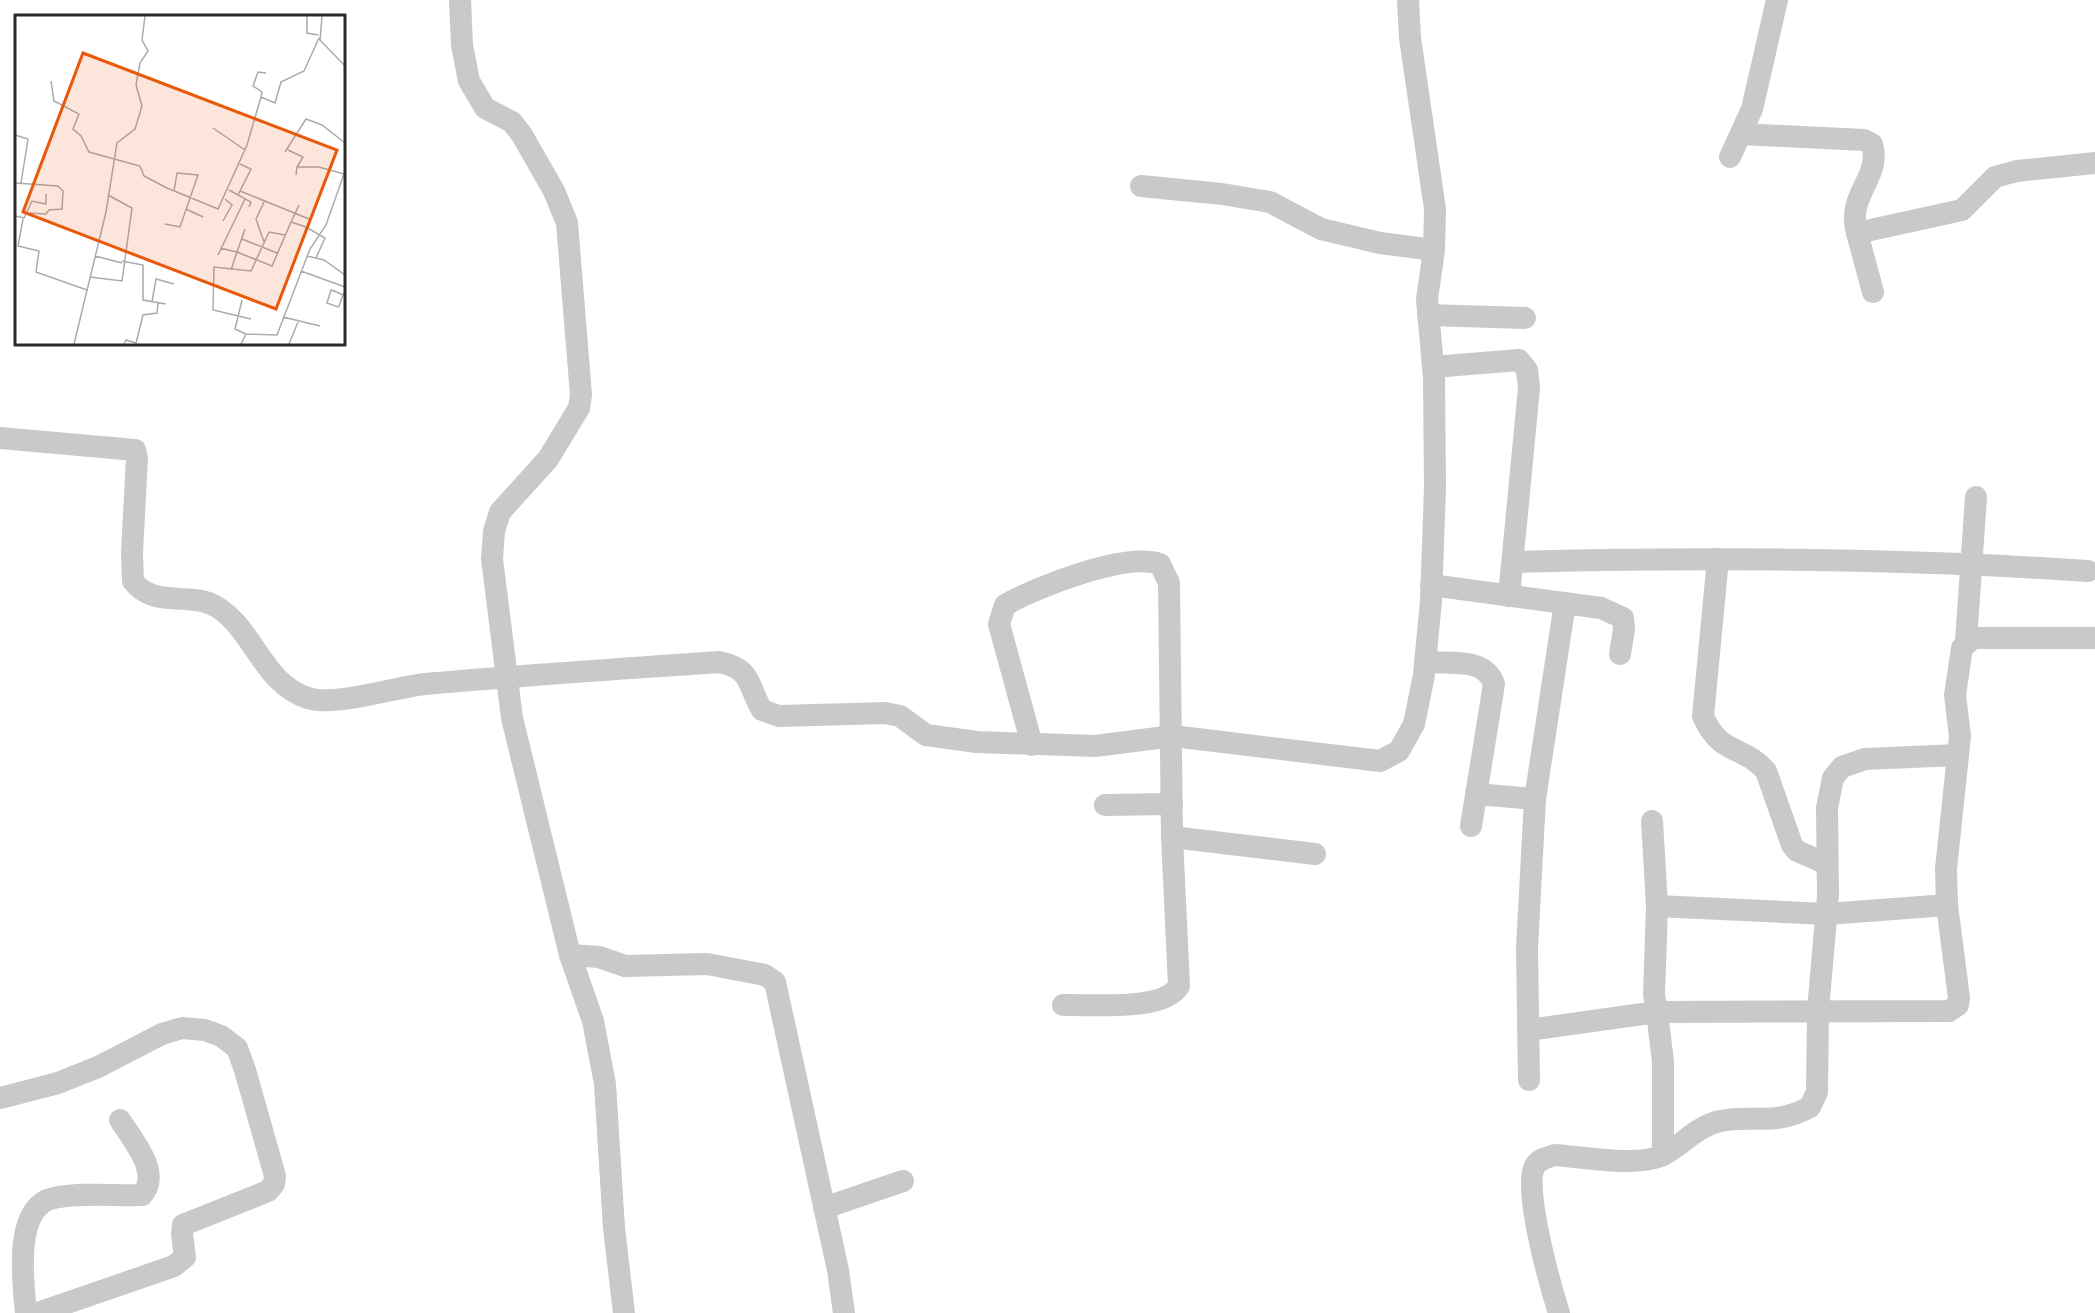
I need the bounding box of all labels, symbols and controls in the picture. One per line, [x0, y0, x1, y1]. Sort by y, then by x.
inset map [15, 15, 345, 345]

